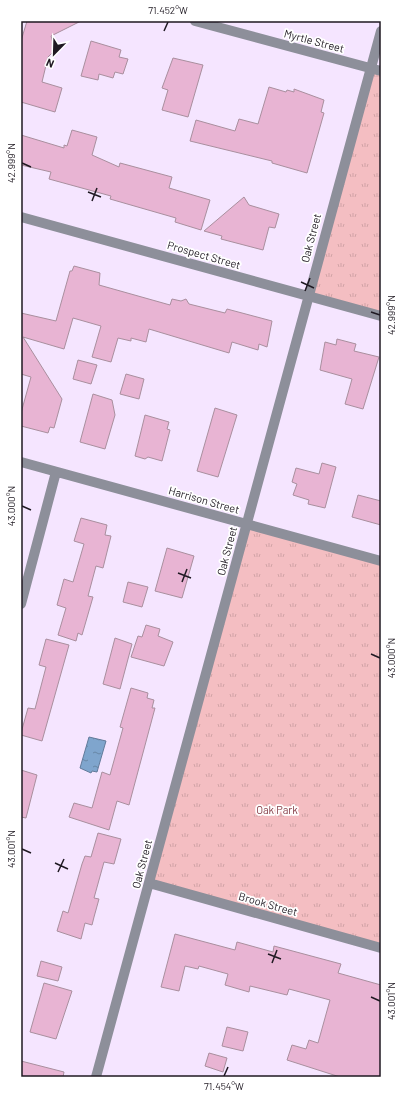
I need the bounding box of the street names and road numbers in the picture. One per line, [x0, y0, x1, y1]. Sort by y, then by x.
street label: Myrtle Street [283, 26, 346, 55]
street label: Oak Street [298, 212, 323, 264]
street label: Prospect Street [166, 238, 242, 271]
street label: Harrison Street [167, 483, 241, 516]
street label: Oak Street [214, 525, 239, 577]
street label: Oak Street [129, 838, 154, 890]
street label: Brook Street [237, 889, 299, 918]

